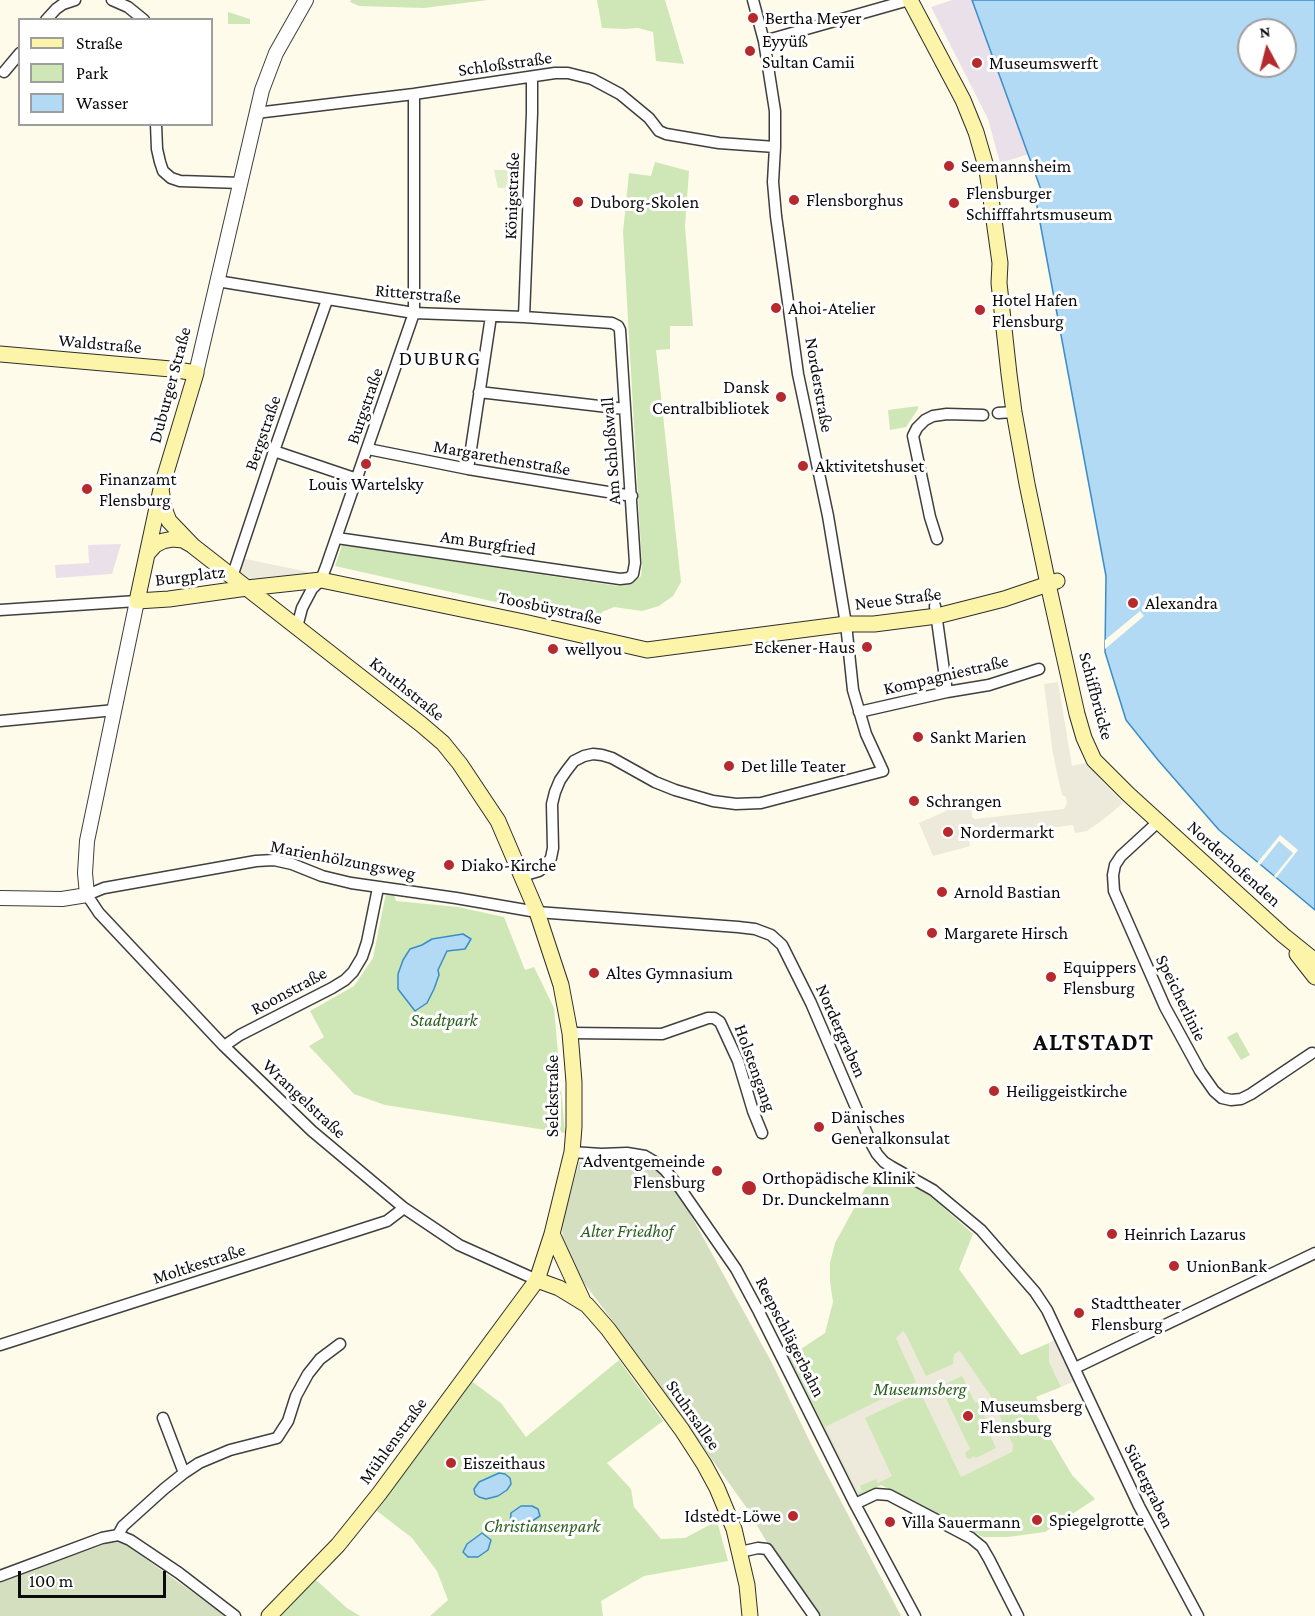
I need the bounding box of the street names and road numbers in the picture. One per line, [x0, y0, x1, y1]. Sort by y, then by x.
street label: Schloßstraße [457, 47, 553, 81]
street label: Königstraße [500, 152, 524, 240]
street label: Ritterstraße [374, 279, 462, 309]
street label: Duburger Straße [144, 325, 196, 445]
street label: Waldstraße [57, 330, 143, 358]
street label: Norderstraße [800, 336, 838, 434]
street label: Burgstraße [342, 365, 388, 447]
street label: Bergstraße [240, 393, 286, 473]
street label: Am Schloßwall [596, 396, 626, 506]
street label: Margarethenstraße [432, 435, 572, 481]
street label: Am Burgfried [439, 526, 537, 560]
street label: Burgplatz [154, 561, 226, 591]
street label: Neue Straße [853, 583, 943, 615]
street label: Toosbüystraße [496, 586, 604, 630]
street label: Kompagniestraße [881, 650, 1011, 700]
street label: Schiffbrücke [1074, 650, 1118, 742]
street label: Knuthstraße [365, 652, 449, 726]
street label: Norderhofenden [1183, 816, 1285, 912]
street label: Marienhölzungsweg [269, 835, 417, 885]
street label: Speicherlinie [1151, 951, 1211, 1045]
street label: Roonstraße [247, 962, 331, 1020]
street label: Nordergraben [811, 981, 871, 1081]
street label: Holstengang [729, 1021, 781, 1115]
street label: Wrangelstraße [258, 1055, 350, 1143]
street label: Selckstraße [541, 1055, 563, 1137]
street label: Moltkestraße [150, 1239, 248, 1289]
street label: Reepschlägerbahn [750, 1273, 830, 1401]
street label: Stuhrsallee [661, 1376, 725, 1454]
street label: Mühlenstraße [354, 1393, 432, 1489]
street label: Südergraben [1119, 1440, 1179, 1532]

